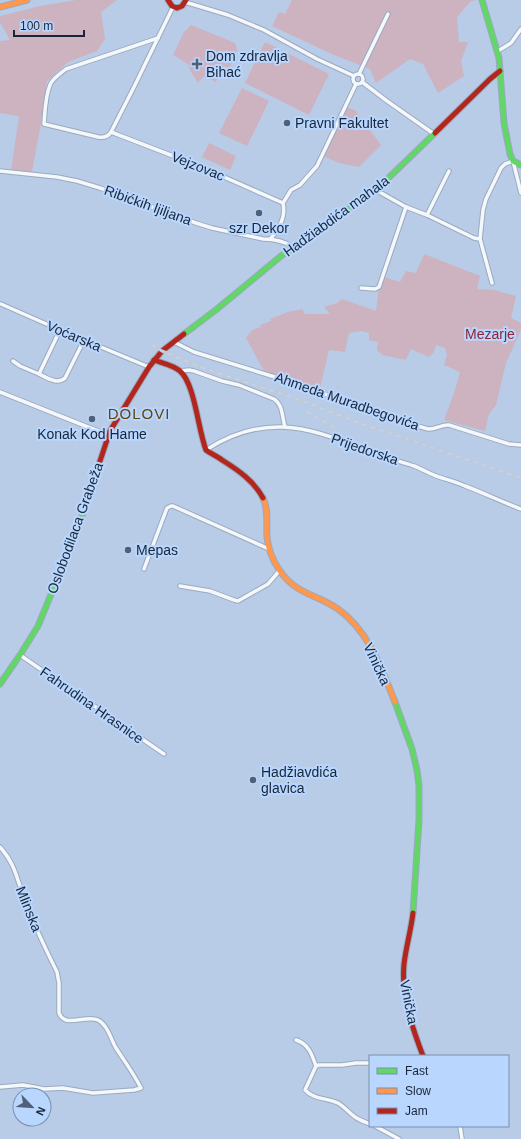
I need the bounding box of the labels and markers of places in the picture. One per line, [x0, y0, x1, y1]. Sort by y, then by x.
place label: Dom zdravlja Bihać [206, 48, 288, 80]
marker: Dom zdravlja Bihać [191, 58, 203, 70]
place label: Pravni Fakultet [295, 115, 388, 131]
marker: Pravni Fakultet [282, 118, 292, 128]
marker: szr Dekor [254, 208, 264, 218]
place label: szr Dekor [229, 220, 289, 236]
marker: Konak Kod Hame [87, 414, 97, 424]
place label: Konak Kod Hame [37, 426, 147, 442]
place label: Mepas [136, 542, 178, 558]
marker: Mepas [123, 545, 133, 555]
place label: Hadžiavdića glavica [261, 764, 337, 796]
marker: Hadžiavdića glavica [248, 775, 258, 785]

